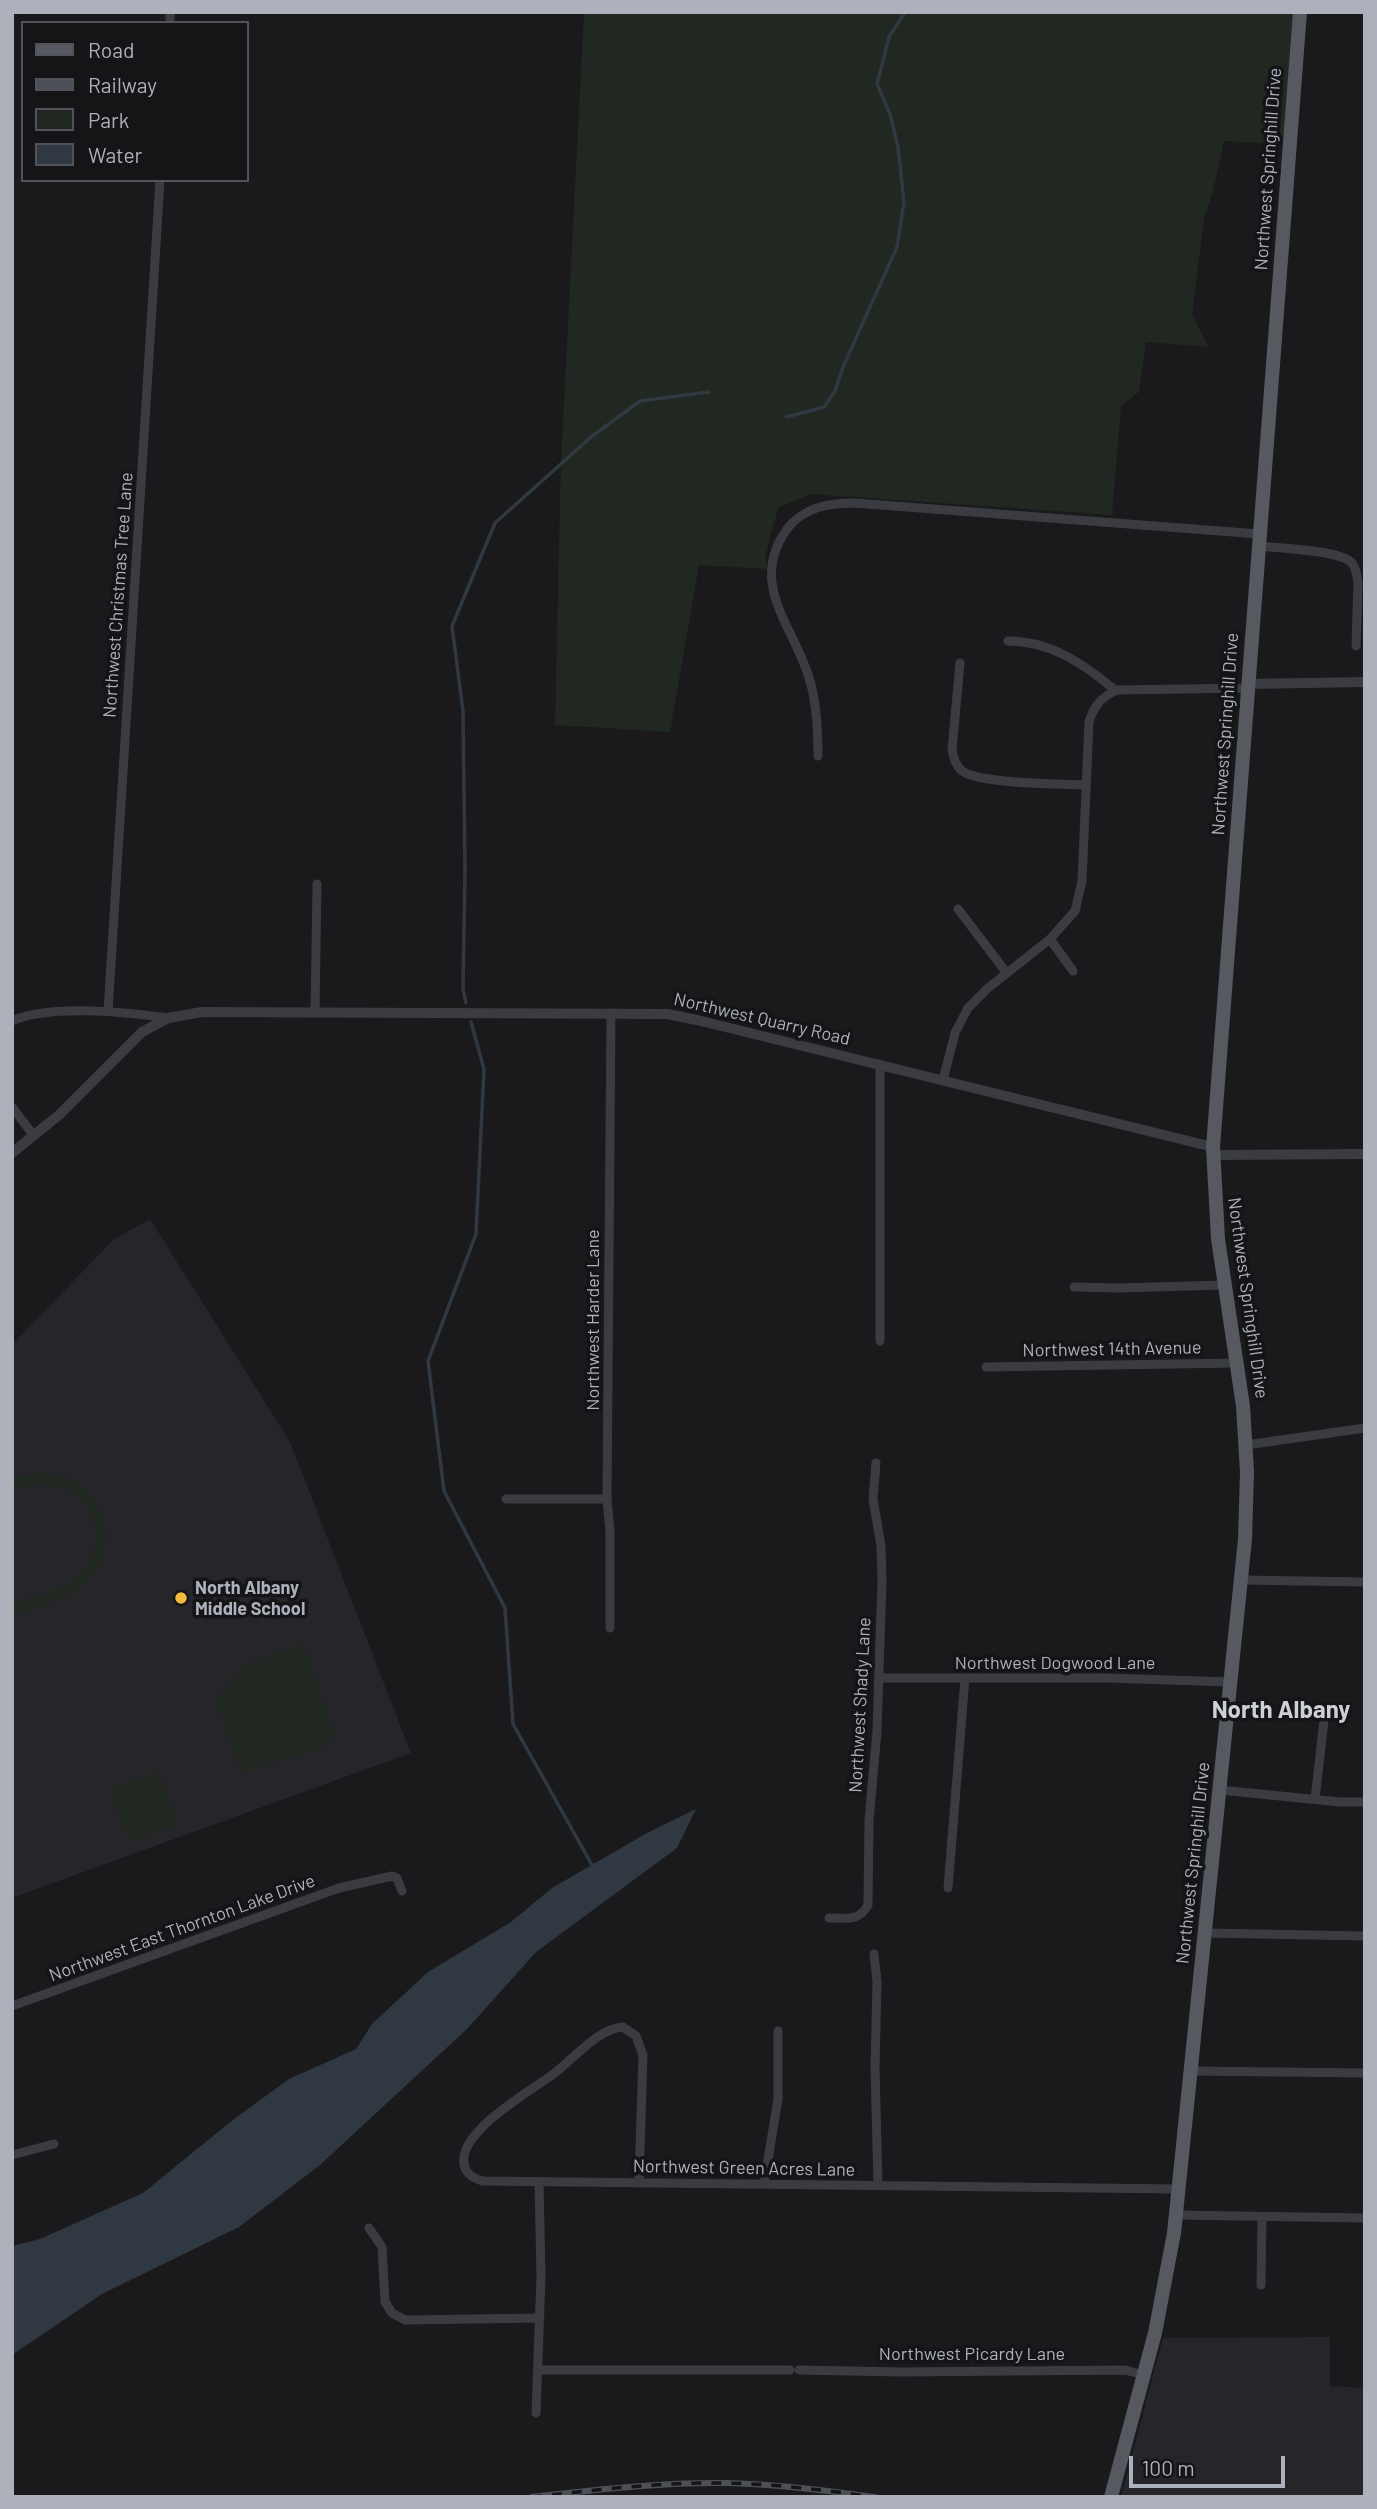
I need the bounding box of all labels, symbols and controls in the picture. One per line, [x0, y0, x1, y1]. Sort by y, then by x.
legend [21, 21, 248, 182]
text: Road [88, 37, 134, 62]
street label: Northwest Springhill Drive [1250, 67, 1286, 271]
text: Railway [88, 72, 157, 97]
text: Park [88, 107, 129, 132]
text: Water [88, 142, 142, 167]
street label: Northwest Christmas Tree Lane [99, 471, 137, 719]
street label: Northwest Springhill Drive [1207, 632, 1243, 836]
street label: Northwest Quarry Road [672, 988, 852, 1050]
street label: Northwest Springhill Drive [1223, 1196, 1273, 1400]
street label: Northwest Harder Lane [582, 1229, 604, 1411]
street label: Northwest 14th Avenue [1022, 1337, 1202, 1361]
place label: North Albany Middle School [195, 1577, 305, 1620]
marker: North Albany Middle School [173, 1590, 189, 1606]
street label: Northwest Shady Lane [845, 1617, 875, 1793]
street label: Northwest Dogwood Lane [955, 1652, 1155, 1674]
district label: North Albany [1212, 1696, 1350, 1724]
street label: Northwest Springhill Drive [1172, 1761, 1214, 1965]
street label: Northwest East Thornton Lake Drive [46, 1870, 318, 1986]
street label: Northwest Green Acres Lane [633, 2155, 855, 2181]
street label: Northwest Picardy Lane [879, 2343, 1065, 2365]
scale bar [1132, 2442, 1288, 2486]
text: 100 m [1142, 2455, 1195, 2480]

